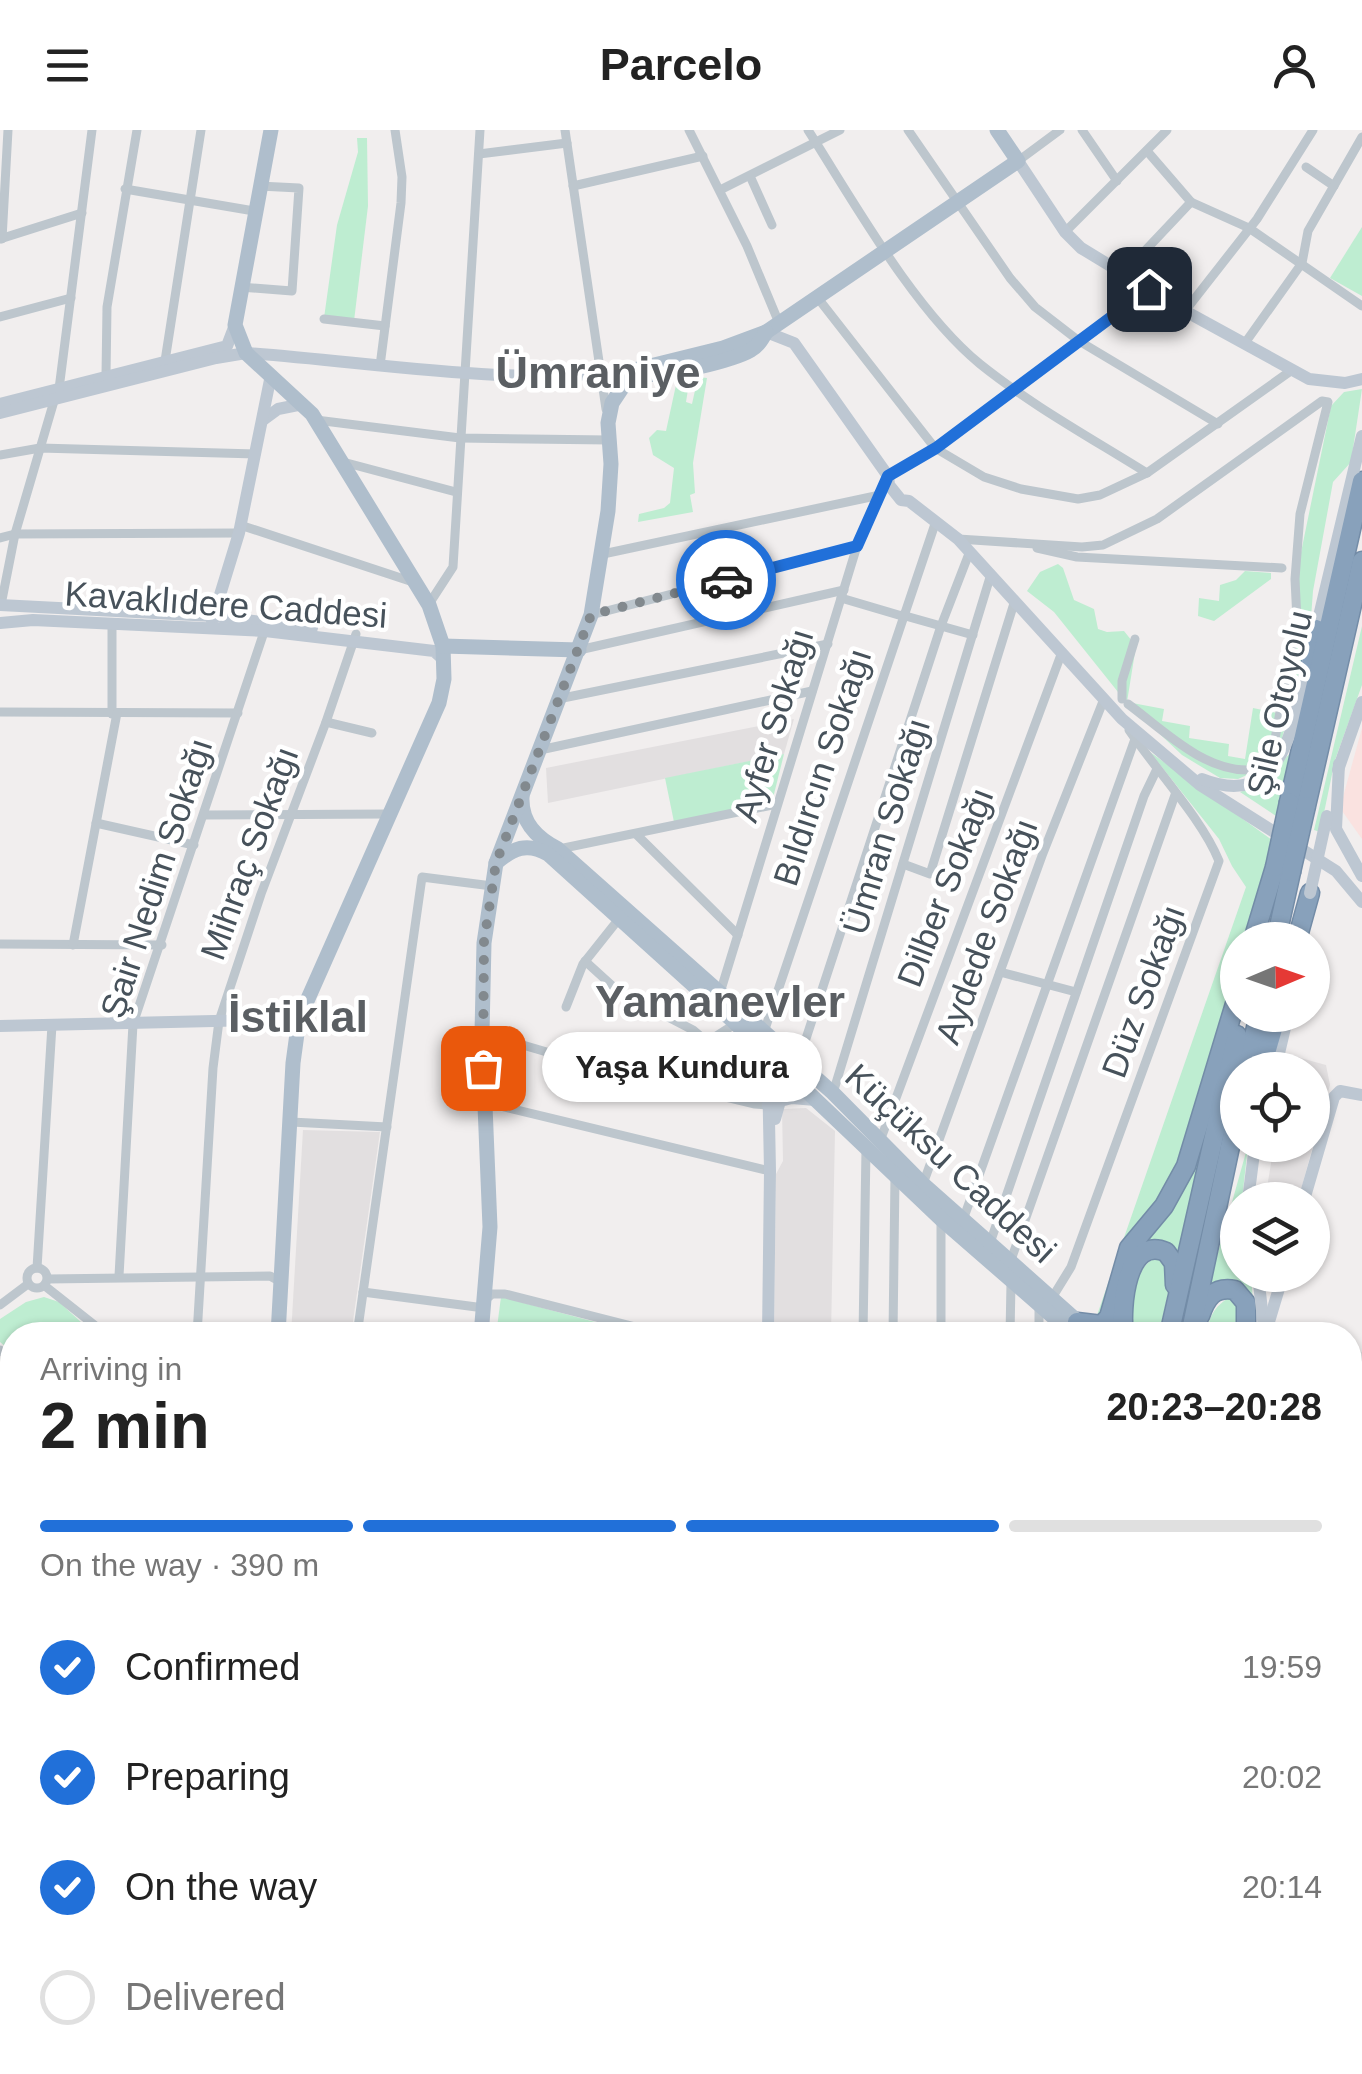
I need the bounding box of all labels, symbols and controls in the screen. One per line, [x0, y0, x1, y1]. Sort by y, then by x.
icon: menu [40, 38, 95, 93]
icon: person [1267, 38, 1322, 93]
text: Parcelo [600, 39, 762, 90]
pin [1107, 247, 1192, 332]
icon: home [1122, 262, 1177, 317]
district label: Ümraniye [495, 347, 701, 398]
courier [676, 530, 776, 630]
icon: car [699, 553, 754, 608]
street label: Kavaklıdere Caddesi [64, 573, 388, 635]
street label: Şile Otoyolu [1239, 607, 1319, 799]
street label: Ayfer Sokağı [725, 624, 821, 826]
street label: Bıldırcın Sokağı [765, 643, 879, 891]
street label: Ümran Sokağı [835, 713, 937, 939]
street label: Şair Nedim Sokağı [92, 733, 220, 1023]
street label: Mihraç Sokağı [192, 741, 306, 965]
street label: Dilber Sokağı [889, 782, 1001, 992]
street label: Aydede Sokağı [927, 813, 1045, 1049]
street label: Düz Sokağı [1094, 899, 1192, 1083]
north arrow [1220, 922, 1330, 1032]
map controls [1220, 922, 1330, 1292]
district label: Yamanevler [595, 976, 845, 1027]
district label: İstiklal [228, 991, 368, 1042]
pin [441, 1026, 526, 1111]
callout: Yaşa Kundura [543, 1033, 823, 1103]
icon: bag [456, 1041, 511, 1096]
text: Yaşa Kundura [575, 1049, 789, 1085]
button: locate [1220, 1052, 1330, 1162]
street label: Küçüksu Caddesi [838, 1056, 1064, 1270]
button: layers [1220, 1182, 1330, 1292]
text: Arriving in [40, 1351, 182, 1387]
text: 20:23–20:28 [1106, 1386, 1322, 1428]
text: 2 min [40, 1389, 210, 1462]
text: On the way · 390 m [40, 1547, 319, 1583]
icon: check [40, 1640, 95, 1695]
text: Confirmed [125, 1646, 300, 1688]
text: 19:59 [1242, 1649, 1322, 1685]
icon: check [40, 1750, 95, 1805]
text: Preparing [125, 1756, 290, 1798]
text: 20:02 [1242, 1759, 1322, 1795]
icon: check [40, 1860, 95, 1915]
text: On the way [125, 1866, 317, 1908]
text: 20:14 [1242, 1869, 1322, 1905]
text: Delivered [125, 1976, 286, 2018]

